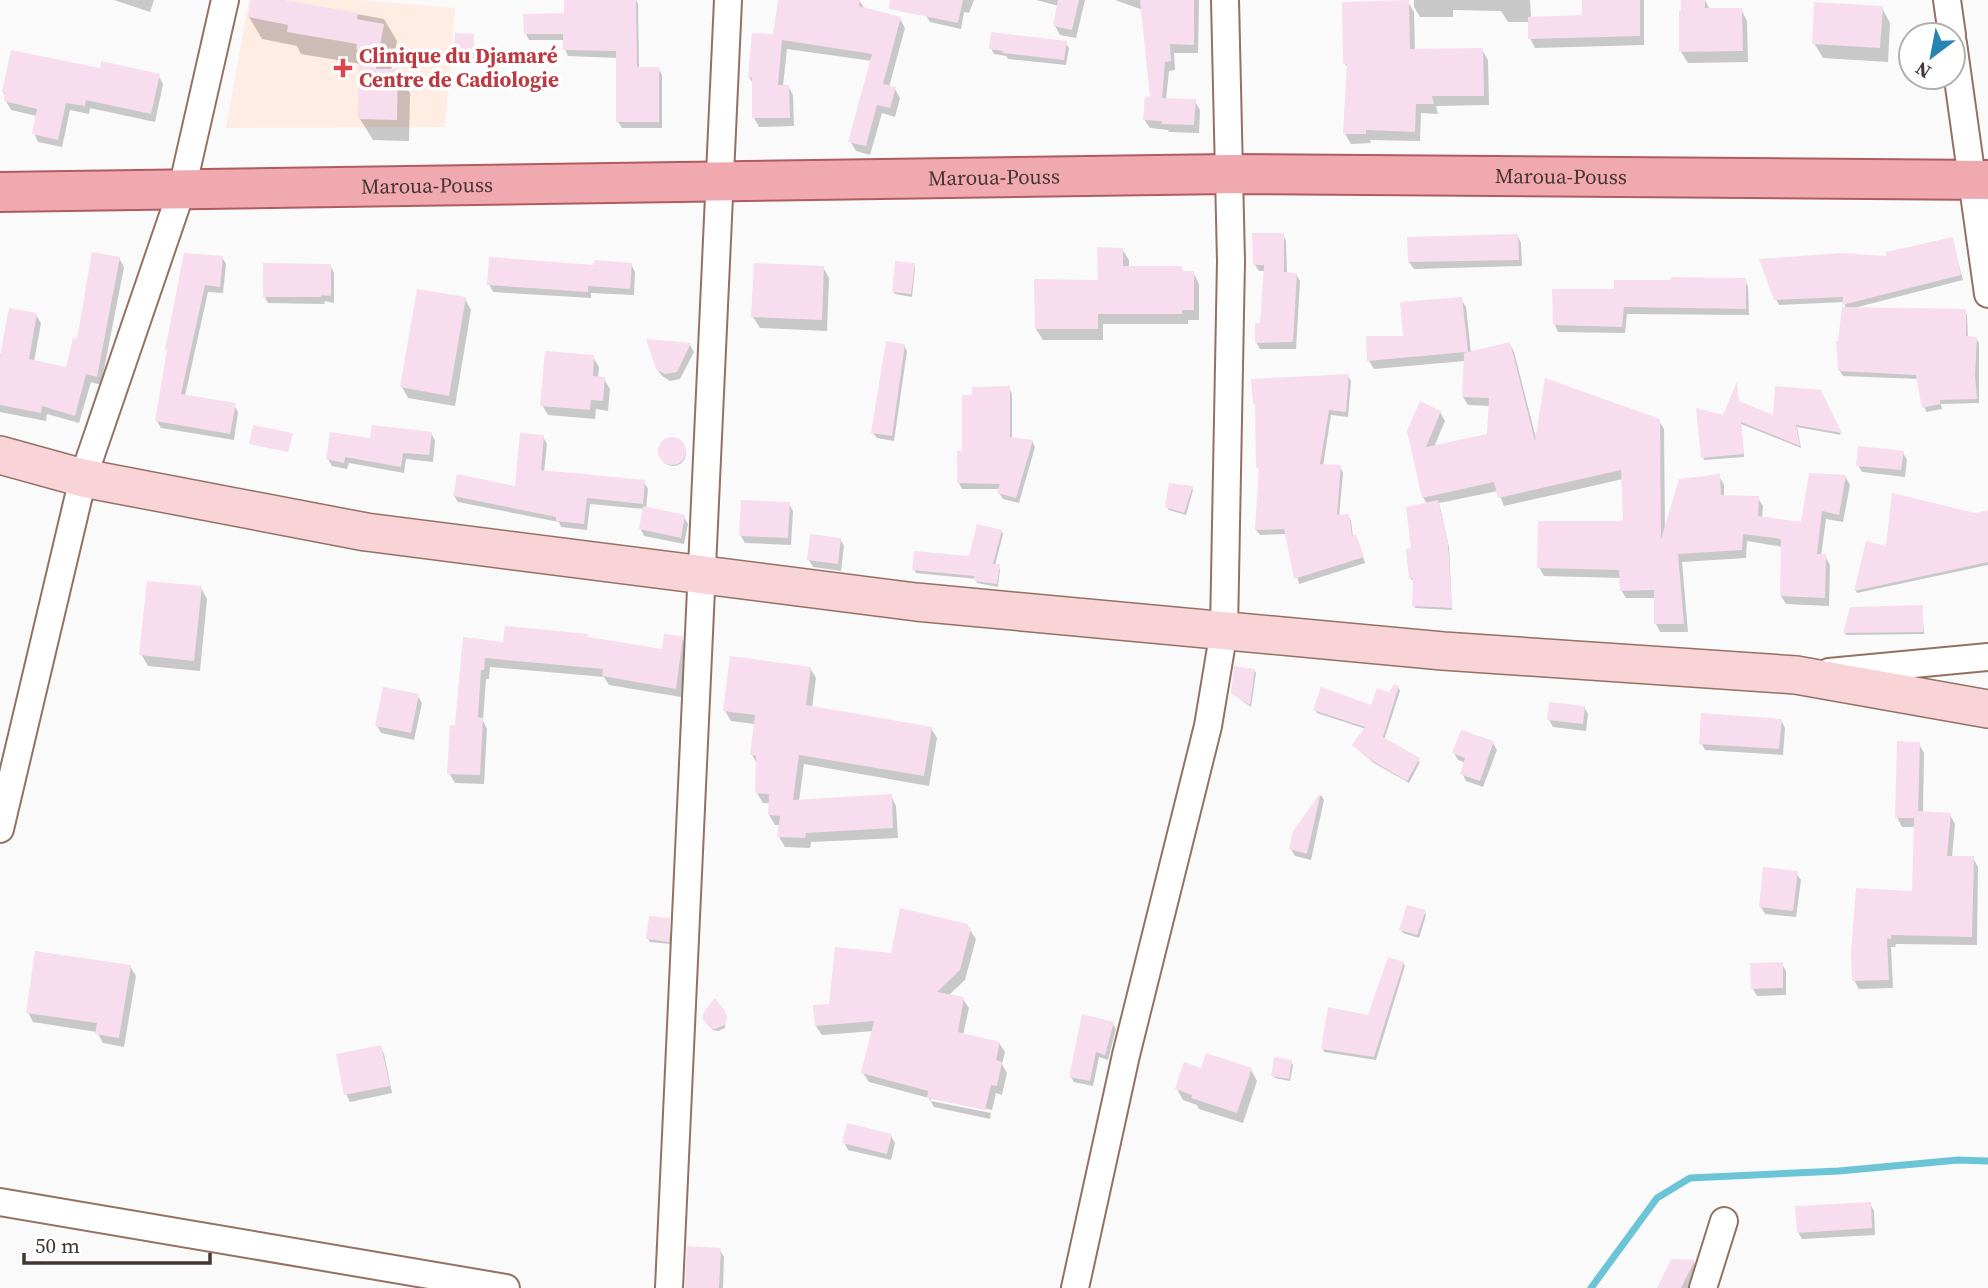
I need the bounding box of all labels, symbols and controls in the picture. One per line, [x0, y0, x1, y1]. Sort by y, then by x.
north arrow [1897, 21, 1967, 91]
place label: Clinique du Djamaré Centre de Cadiologie [359, 41, 559, 94]
text: N [1910, 56, 1936, 85]
marker: Clinique du Djamaré Centre de Cadiologie [333, 58, 353, 78]
street label: Maroua-Pouss [928, 161, 1060, 192]
street label: Maroua-Pouss [1495, 161, 1627, 191]
street label: Maroua-Pouss [361, 170, 493, 201]
scale bar [24, 1222, 210, 1266]
text: 50 m [35, 1231, 80, 1260]

